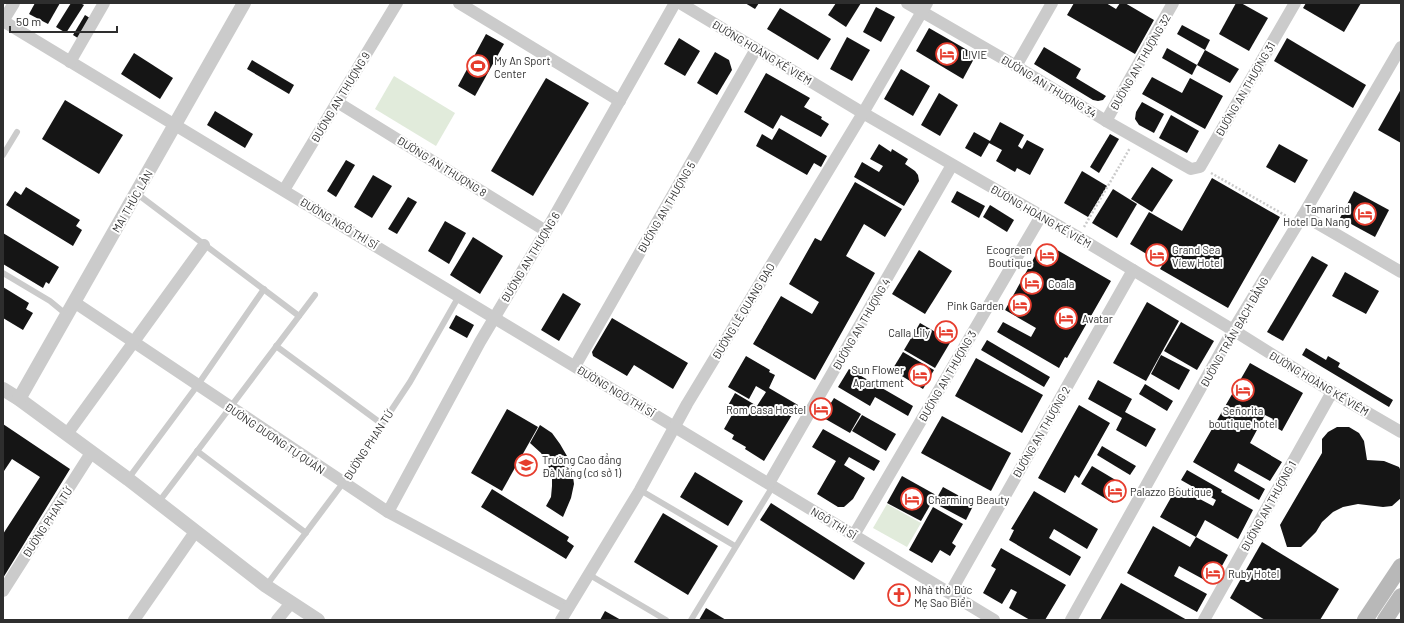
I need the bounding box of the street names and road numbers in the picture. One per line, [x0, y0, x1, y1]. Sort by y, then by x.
street label: ĐƯỜNG AN THƯỢNG 32 [1107, 11, 1173, 113]
street label: ĐƯỜNG HOÀNG KẾ VIÊM [710, 16, 815, 87]
street label: ĐƯỜNG AN THƯỢNG 31 [1213, 39, 1277, 139]
street label: ĐƯỜNG AN THƯỢNG 9 [308, 49, 372, 145]
street label: ĐƯỜNG AN THƯỢNG 34 [999, 52, 1099, 120]
street label: ĐƯỜNG AN THƯỢNG 8 [395, 133, 490, 199]
street label: ĐƯỜNG AN THƯỢNG 5 [635, 159, 698, 255]
street label: MAI THÚC LÂN [109, 168, 155, 234]
street label: ĐƯỜNG HOÀNG KẾ VIÊM [988, 181, 1094, 250]
street label: ĐƯỜNG NGÔ THÌ SĨ [298, 195, 381, 252]
street label: ĐƯỜNG AN THƯỢNG 6 [498, 209, 562, 305]
street label: ĐƯỜNG LÊ QUANG ĐẠO [709, 260, 777, 361]
street label: ĐƯỜNG TRẦN BẠCH ĐẰNG [1196, 274, 1271, 389]
street label: ĐƯỜNG AN THƯỢNG 4 [829, 276, 893, 372]
street label: ĐƯỜNG AN THƯỢNG 3 [916, 328, 978, 424]
street label: ĐƯỜNG HOÀNG KẾ VIÊM [1267, 347, 1372, 418]
street label: ĐƯỜNG NGÔ THÌ SĨ [575, 363, 658, 420]
street label: ĐƯỜNG AN THƯỢNG 2 [1009, 384, 1073, 480]
street label: ĐƯỜNG DƯƠNG TỰ QUÁN [223, 400, 327, 476]
street label: ĐƯỜNG PHAN TỨ [340, 407, 396, 483]
street label: ĐƯỜNG AN THƯỢNG 1 [1238, 458, 1298, 554]
street label: ĐƯỜNG PHAN TỨ [19, 484, 75, 560]
street label: NGÔ THÌ SĨ [809, 504, 860, 542]

